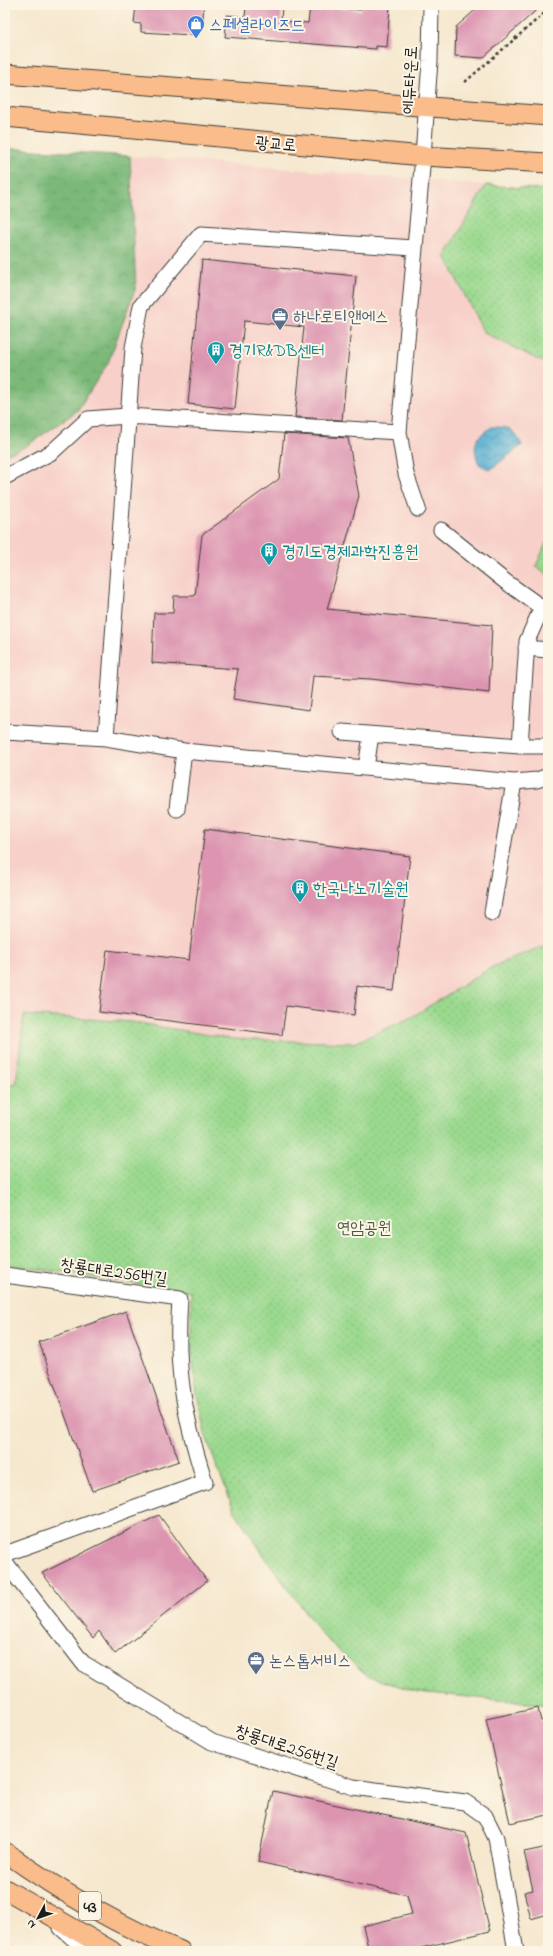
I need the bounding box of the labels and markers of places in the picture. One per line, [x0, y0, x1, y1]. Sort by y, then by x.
place label: 스페셜라이즈드 [209, 13, 305, 38]
shop icon: 스페셜라이즈드 [186, 14, 206, 39]
place label: 하나로티앤에스 [293, 305, 389, 330]
office icon: 하나로티앤에스 [270, 306, 290, 331]
place label: 경기R&DB센터 [229, 339, 325, 364]
building icon: 경기R&DB센터 [206, 340, 226, 365]
place label: 경기도경제과학진흥원 [282, 540, 419, 565]
building icon: 경기도경제과학진흥원 [259, 541, 279, 566]
place label: 한국나노기술원 [313, 877, 409, 902]
building icon: 한국나노기술원 [290, 878, 310, 903]
place label: 논스톱서비스 [269, 1649, 351, 1674]
office icon: 논스톱서비스 [246, 1650, 266, 1675]

